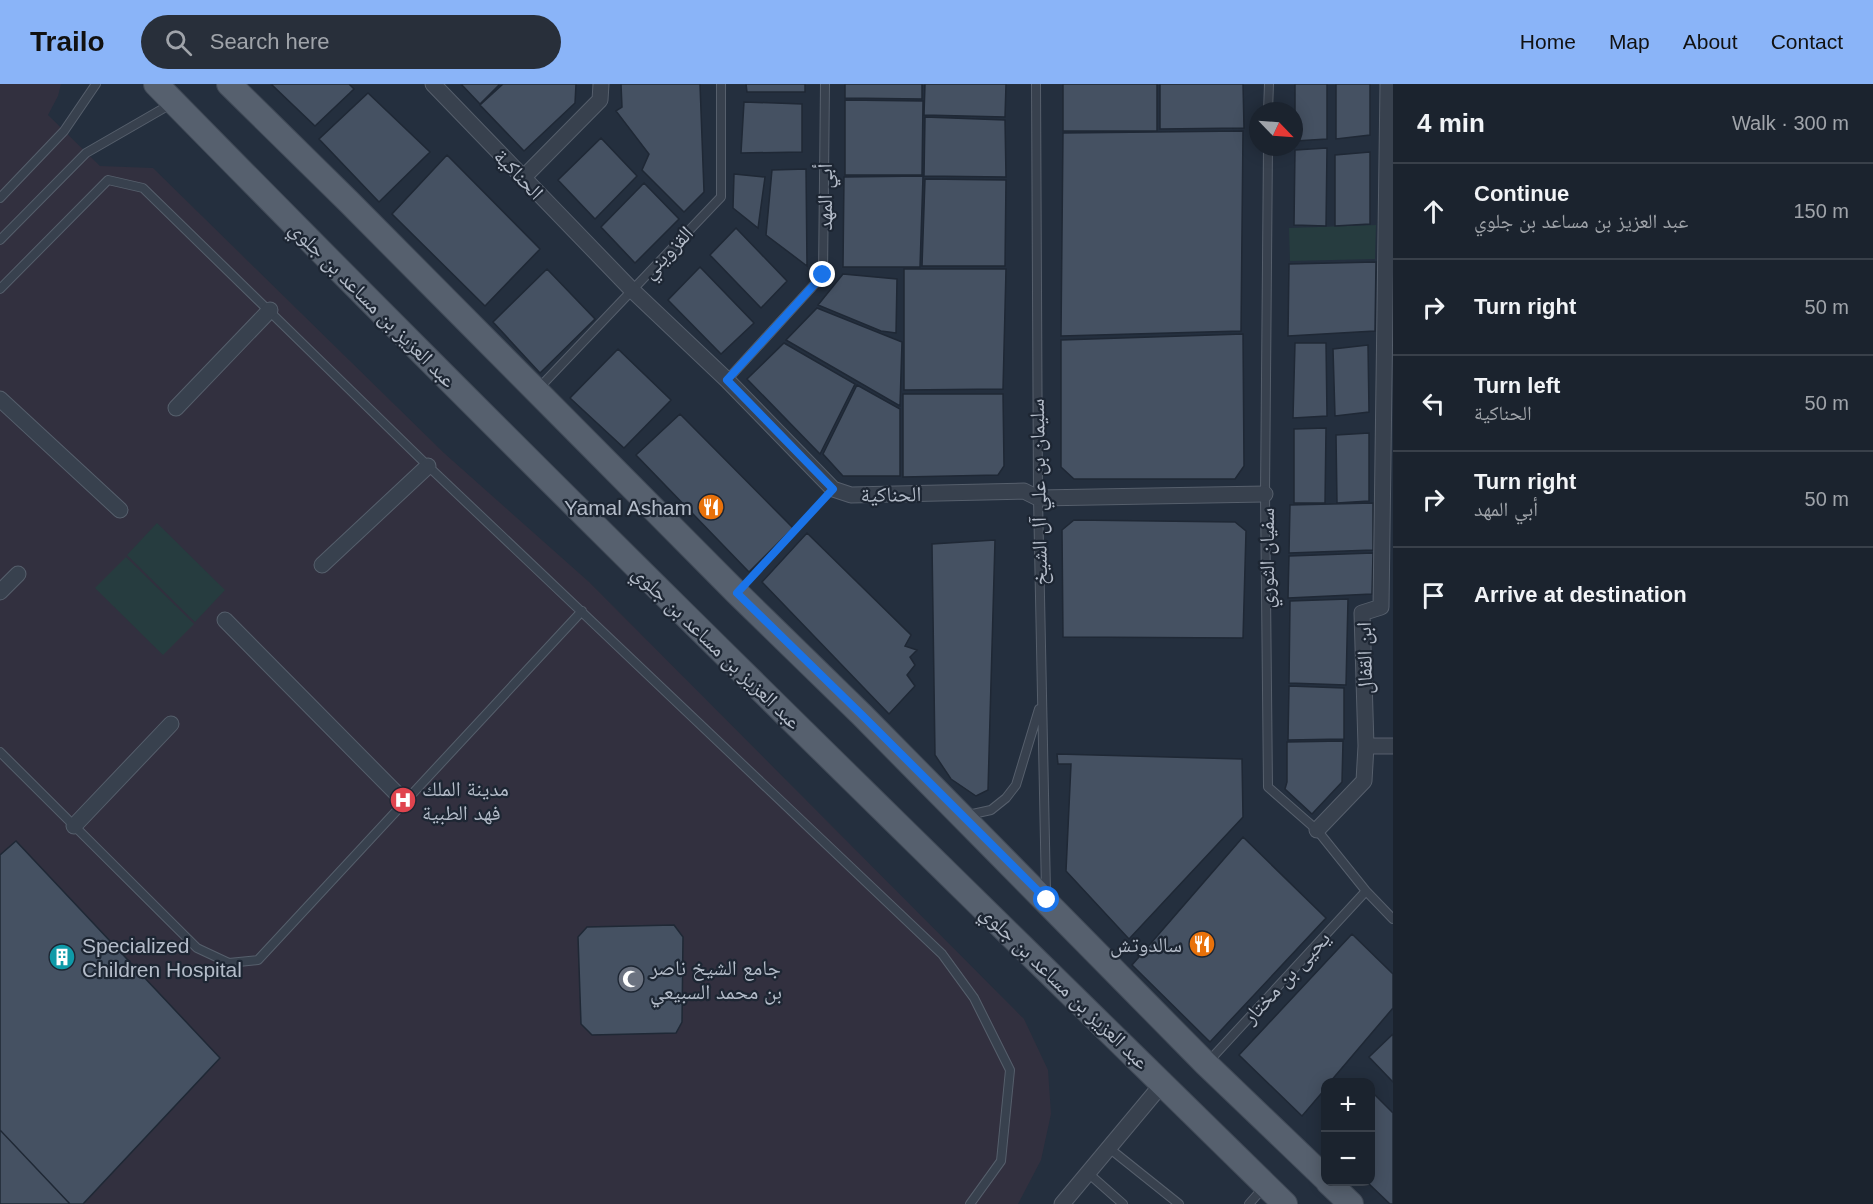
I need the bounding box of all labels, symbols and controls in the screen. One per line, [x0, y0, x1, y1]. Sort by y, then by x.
search box [141, 15, 561, 69]
text: Trailo [30, 26, 105, 57]
icon: search [162, 26, 195, 59]
text: Search here [210, 29, 330, 54]
text: Home [1520, 30, 1576, 53]
text: Map [1609, 30, 1650, 53]
text: About [1683, 30, 1738, 53]
text: Contact [1771, 30, 1843, 53]
north arrow [1249, 102, 1303, 156]
text: 4 min [1417, 108, 1485, 138]
text: Walk · 300 m [1732, 112, 1849, 134]
street label: الحناكية [489, 144, 548, 204]
street label: أبي المهد [812, 163, 841, 231]
text: Continue [1474, 181, 1569, 206]
icon: ahead [1417, 195, 1450, 228]
text: 150 m [1793, 200, 1849, 222]
text: عبد العزيز بن مساعد بن جلوي [1474, 210, 1688, 232]
street label: عبد العزيز بن مساعد بن جلوي [282, 216, 461, 396]
street label: القزويني [637, 221, 701, 287]
route end [809, 261, 835, 287]
icon: right [1417, 291, 1450, 324]
text: Turn right [1474, 294, 1576, 319]
text: 50 m [1805, 296, 1849, 318]
text: Turn left [1474, 373, 1560, 398]
icon: left [1417, 387, 1450, 420]
text: 50 m [1805, 392, 1849, 414]
street label: سليمان بن علي آل الشيخ [1025, 398, 1056, 586]
text: الحناكية [1474, 402, 1532, 424]
text: Turn right [1474, 469, 1576, 494]
street label: الحناكية [860, 482, 922, 506]
icon: right [1417, 483, 1450, 516]
text: 50 m [1805, 488, 1849, 510]
restaurant icon: Yamal Asham [696, 492, 726, 522]
place label: Yamal Asham [564, 496, 692, 519]
text: أبي المهد [1474, 498, 1538, 520]
street label: سفيان الثوري [1255, 508, 1283, 608]
street label: عبد العزيز بن مساعد بن جلوي [624, 561, 806, 738]
icon: arrive [1417, 579, 1450, 612]
text: Arrive at destination [1474, 582, 1687, 607]
street label: ابن القفال [1352, 622, 1378, 694]
place label: مدينة الملك فهد الطبية [422, 777, 509, 825]
hospital icon: مدينة الملك فهد الطبية [388, 785, 418, 815]
route start [1033, 886, 1059, 912]
street label: عبد العزيز بن مساعد بن جلوي [972, 901, 1154, 1078]
street label: يحيى بن مختار [1237, 926, 1336, 1030]
restaurant icon: سالدوتش [1187, 929, 1217, 959]
place label: سالدوتش [1110, 933, 1182, 958]
place label: Specialized Children Hospital [82, 934, 242, 981]
building icon: Specialized Children Hospital [47, 942, 77, 972]
place label: جامع الشيخ ناصر بن محمد السبيعي [649, 956, 782, 1008]
mosque icon: جامع الشيخ ناصر بن محمد السبيعي [616, 964, 646, 994]
map controls [1321, 1078, 1375, 1186]
button: + [1321, 1078, 1375, 1132]
button: − [1321, 1132, 1375, 1186]

